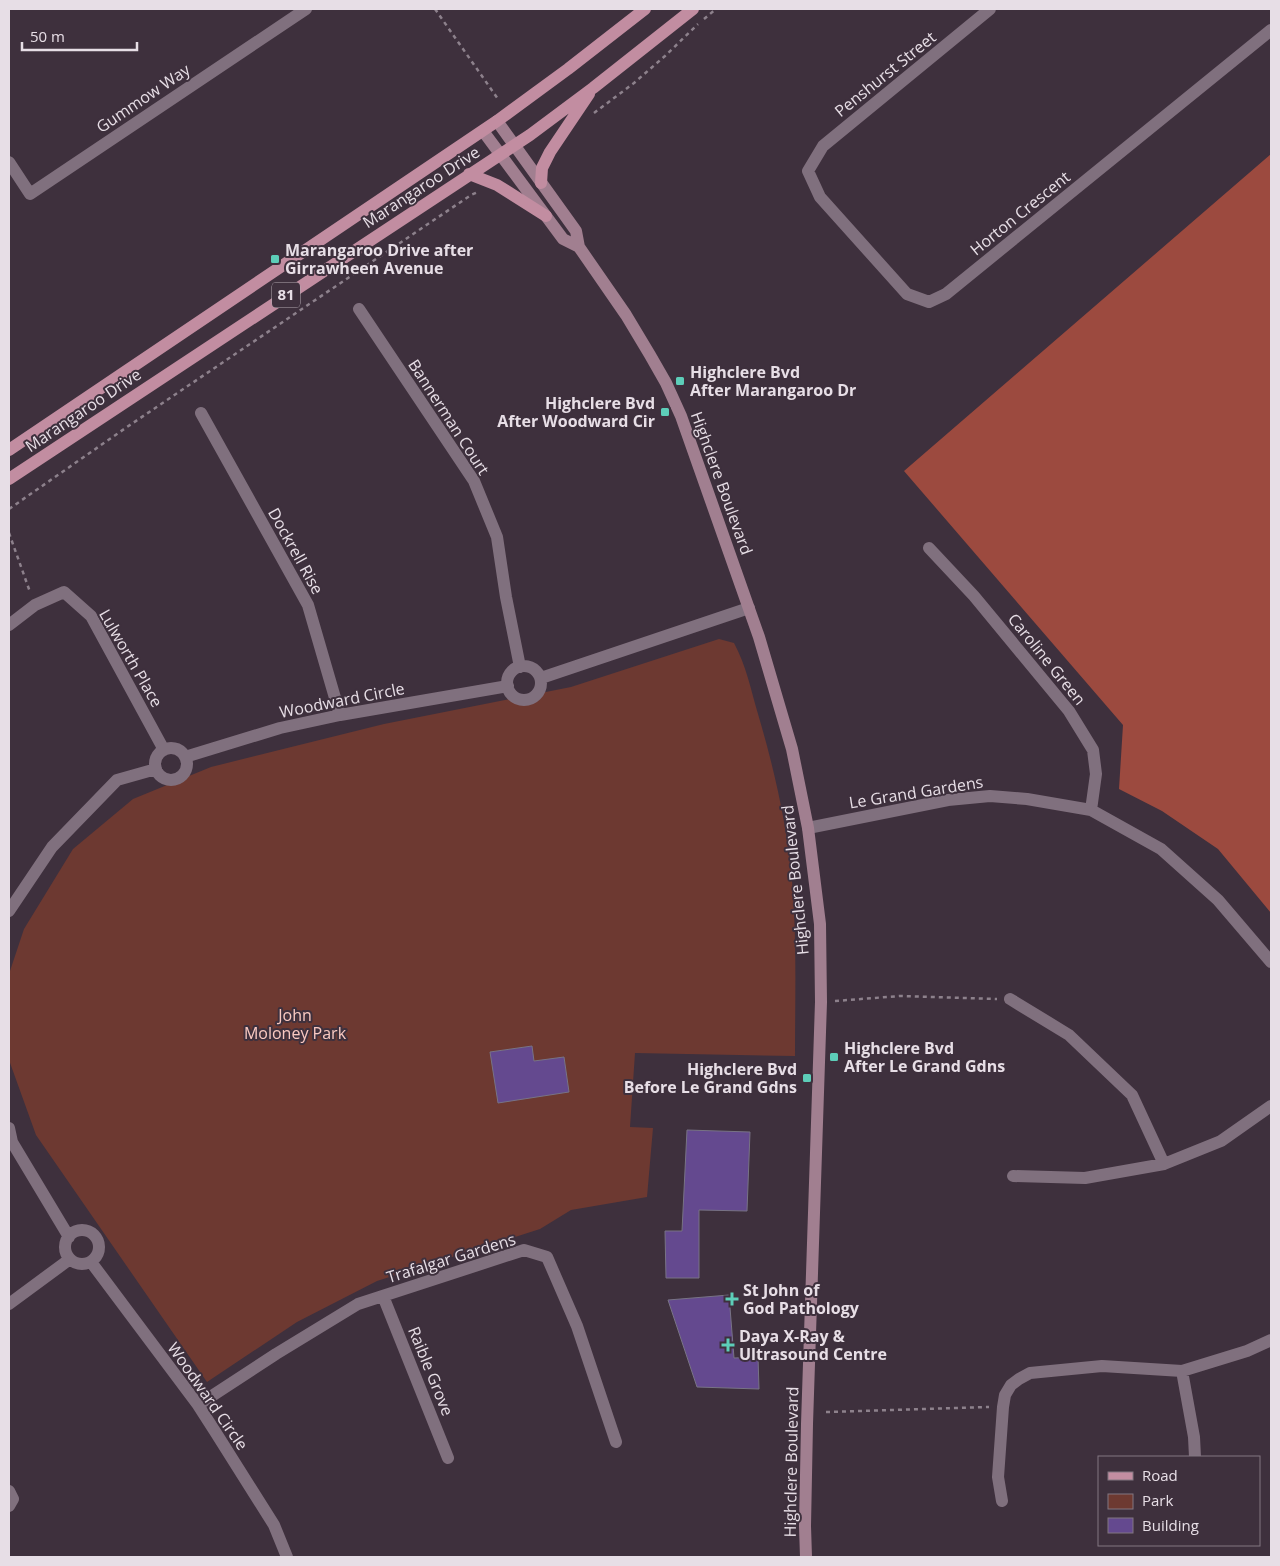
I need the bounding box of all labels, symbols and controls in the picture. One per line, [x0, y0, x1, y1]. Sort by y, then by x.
scale bar [22, 20, 138, 52]
text: 50 m [30, 26, 65, 46]
street label: Penshurst Street [830, 26, 940, 122]
street label: Gummow Way [92, 58, 195, 138]
street label: Marangaroo Drive [358, 141, 484, 233]
street label: Horton Crescent [965, 166, 1075, 260]
place label: Marangaroo Drive after Girrawheen Avenue [285, 239, 473, 279]
marker: Marangaroo Drive after Girrawheen Avenue [269, 253, 281, 265]
road number: 81 [272, 282, 300, 308]
street label: Bannerman Court [403, 355, 495, 479]
place label: Highclere Bvd After Marangaroo Dr [690, 361, 856, 401]
street label: Marangaroo Drive [21, 363, 145, 457]
marker: Highclere Bvd After Marangaroo Dr [674, 375, 686, 387]
place label: Highclere Bvd After Woodward Cir [497, 392, 655, 432]
marker: Highclere Bvd After Woodward Cir [659, 406, 671, 418]
street label: Highclere Boulevard [686, 408, 758, 558]
street label: Dockrell Rise [263, 504, 329, 598]
street label: Lulworth Place [94, 605, 168, 711]
street label: Caroline Green [1003, 609, 1091, 709]
street label: Woodward Circle [278, 677, 406, 723]
street label: Le Grand Gardens [847, 771, 985, 813]
street label: Highclere Boulevard [776, 804, 814, 956]
park label: John Moloney Park [244, 1004, 347, 1044]
place label: Highclere Bvd After Le Grand Gdns [844, 1037, 1005, 1077]
marker: Highclere Bvd After Le Grand Gdns [828, 1051, 840, 1063]
place label: Highclere Bvd Before Le Grand Gdns [624, 1058, 797, 1098]
marker: Highclere Bvd Before Le Grand Gdns [801, 1072, 813, 1084]
street label: Trafalgar Gardens [384, 1228, 518, 1288]
place label: St John of God Pathology [743, 1279, 860, 1319]
marker: St John of God Pathology [725, 1292, 739, 1306]
street label: Raible Grove [403, 1323, 459, 1419]
place label: Daya X-Ray & Ultrasound Centre [739, 1325, 887, 1365]
street label: Woodward Circle [163, 1338, 253, 1454]
marker: Daya X-Ray & Ultrasound Centre [721, 1338, 735, 1352]
street label: Highclere Boulevard [779, 1386, 803, 1538]
legend [1098, 1456, 1260, 1546]
text: Road [1142, 1465, 1178, 1485]
text: Park [1142, 1490, 1173, 1510]
text: Building [1142, 1515, 1199, 1535]

